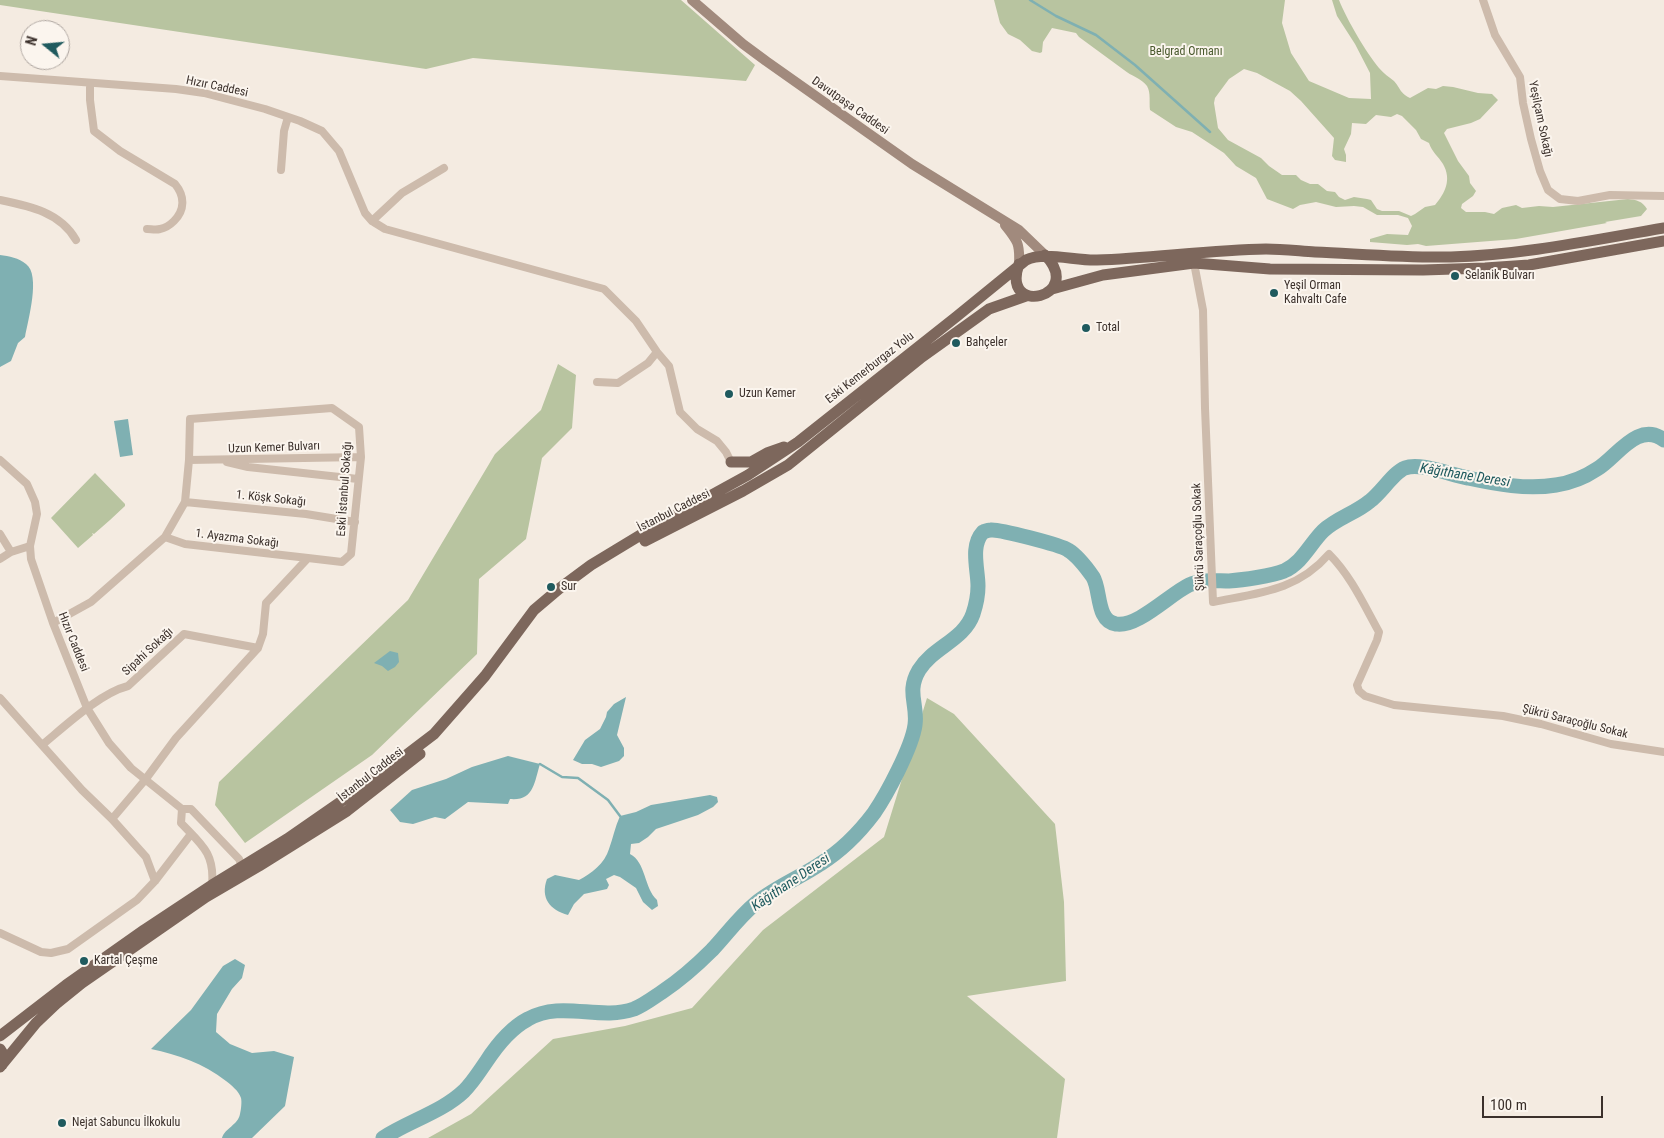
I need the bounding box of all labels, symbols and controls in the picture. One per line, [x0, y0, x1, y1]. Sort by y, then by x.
north arrow [20, 20, 70, 70]
text: N [23, 34, 41, 47]
park label: Belgrad Ormanı [1149, 45, 1223, 59]
street label: Hızır Caddesi [185, 73, 249, 101]
street label: Davutpaşa Caddesi [809, 74, 891, 138]
street label: Yeşilçam Sokağı [1525, 79, 1555, 159]
place label: Selanik Bulvarı [1465, 269, 1534, 283]
marker: Selanik Bulvarı [1449, 270, 1461, 282]
place label: Yeşil Orman Kahvaltı Cafe [1284, 279, 1347, 307]
marker: Yeşil Orman Kahvaltı Cafe [1268, 287, 1280, 299]
place label: Total [1096, 321, 1120, 335]
marker: Total [1080, 322, 1092, 334]
street label: Eski Kemerburgaz Yolu [823, 329, 917, 407]
place label: Bahçeler [966, 336, 1007, 350]
marker: Bahçeler [950, 337, 962, 349]
place label: Uzun Kemer [739, 387, 796, 401]
marker: Uzun Kemer [723, 388, 735, 400]
street label: Uzun Kemer Bulvarı [228, 439, 320, 457]
street label: Eski İstanbul Sokağı [334, 441, 356, 537]
water label: Kâğıthane Deresi [1419, 461, 1511, 491]
street label: Şükrü Saraçoğlu Sokak [1190, 483, 1208, 591]
street label: İstanbul Caddesi [635, 487, 713, 535]
street label: 1. Köşk Sokağı [235, 488, 307, 510]
street label: 1. Ayazma Sokağı [194, 527, 280, 551]
place label: Sur [561, 580, 577, 594]
marker: Sur [545, 581, 557, 593]
street label: Hızır Caddesi [55, 610, 91, 674]
street label: Sipahi Sokağı [120, 625, 176, 679]
street label: Şükrü Saraçoğlu Sokak [1521, 702, 1629, 742]
street label: İstanbul Caddesi [335, 745, 407, 805]
water label: Kâğıthane Deresi [749, 851, 833, 915]
place label: Kartal Çeşme [94, 954, 158, 968]
marker: Kartal Çeşme [78, 955, 90, 967]
scale bar [1484, 1086, 1605, 1118]
text: 100 m [1490, 1096, 1527, 1114]
place label: Nejat Sabuncu İlkokulu [72, 1116, 180, 1130]
marker: Nejat Sabuncu İlkokulu [56, 1117, 68, 1129]

